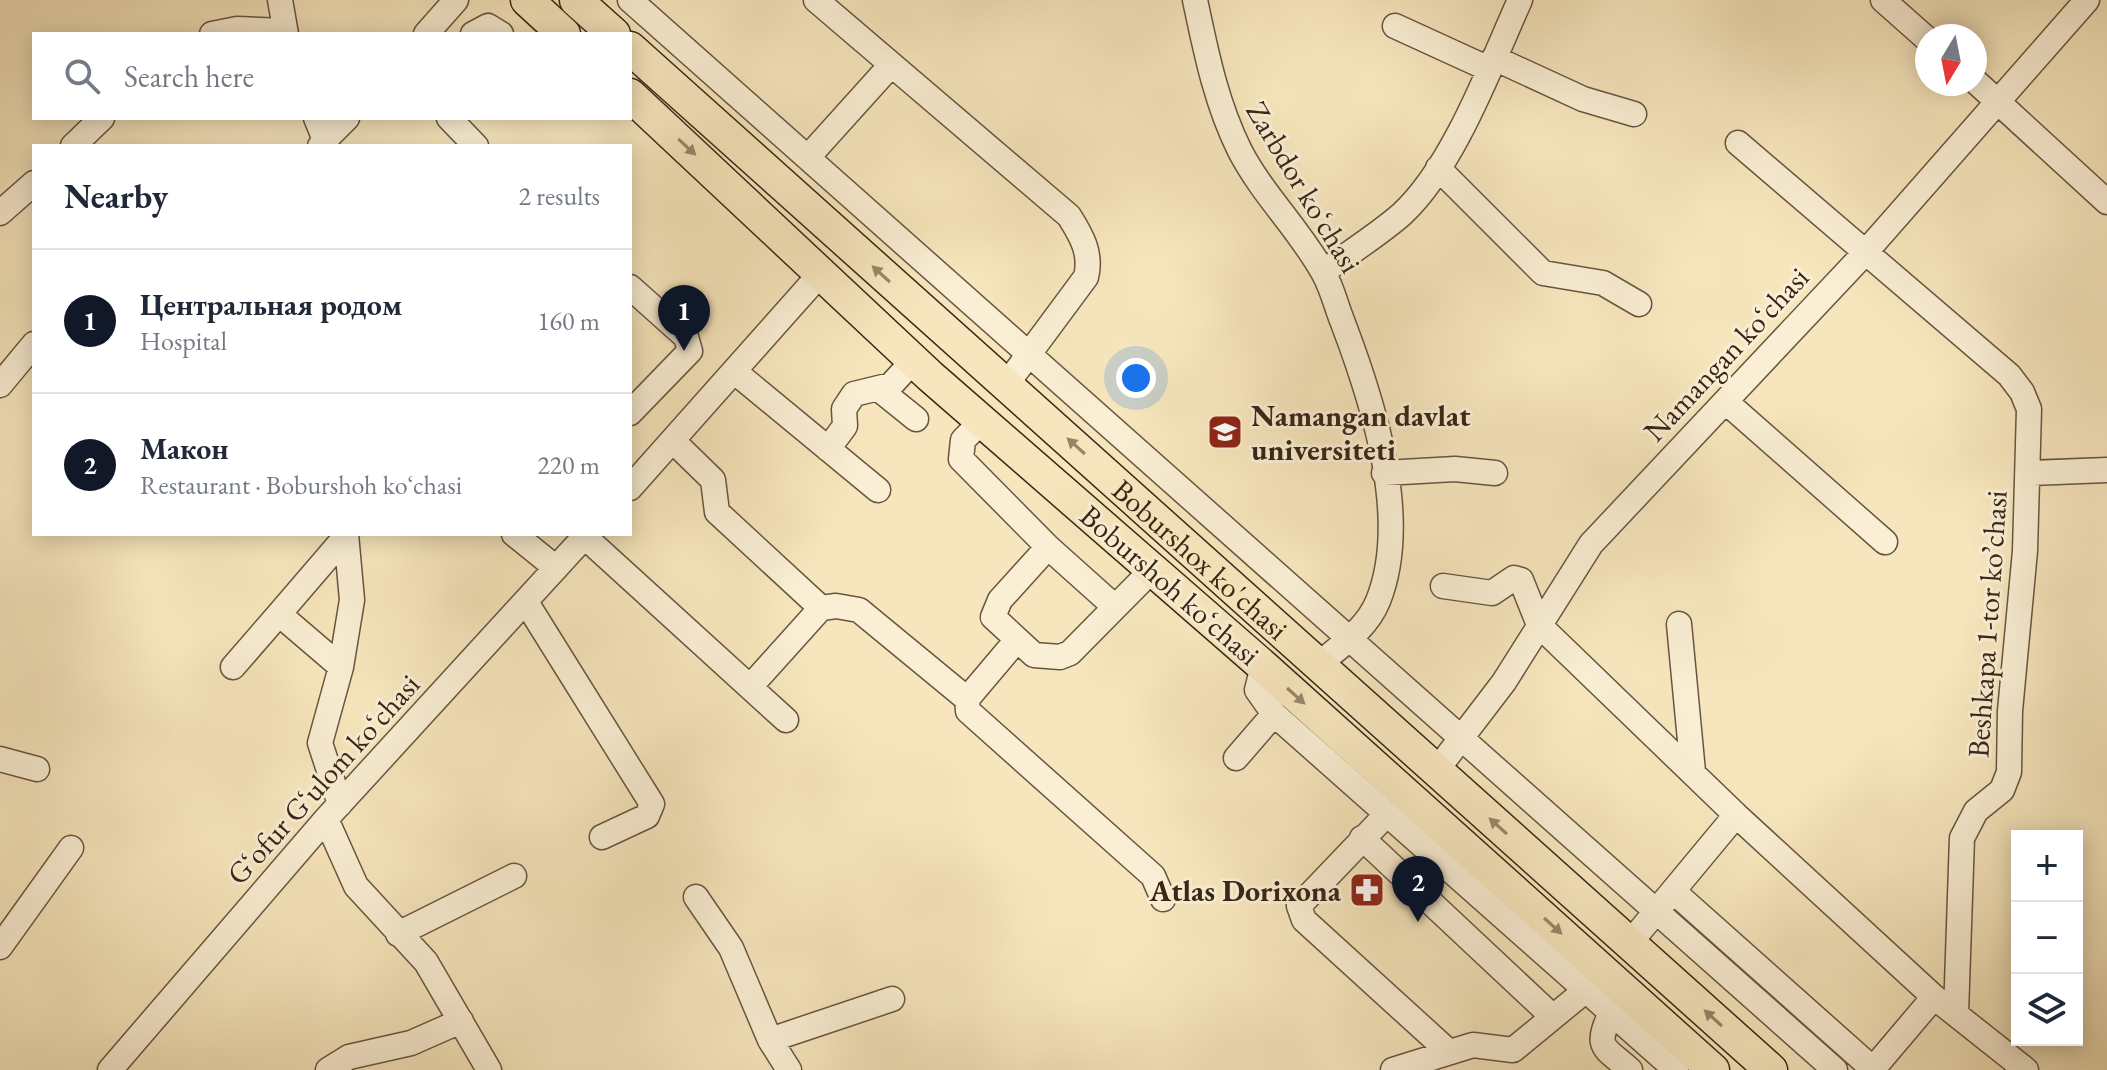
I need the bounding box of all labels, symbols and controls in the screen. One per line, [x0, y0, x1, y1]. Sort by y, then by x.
north arrow [1915, 24, 1987, 96]
search box [32, 32, 632, 120]
icon: search [60, 54, 104, 98]
text: Search here [124, 57, 254, 96]
street label: Zarbdor koʻchasi [1238, 94, 1370, 280]
one-way arrow [678, 138, 697, 156]
text: Nearby [64, 174, 168, 218]
text: 2 results [519, 179, 600, 213]
street label: Namangan koʻchasi [1635, 258, 1817, 450]
one-way arrow [872, 265, 891, 283]
text: Центральная родом [140, 285, 402, 324]
pin: 1 [658, 285, 710, 351]
text: 1 [83, 304, 97, 338]
text: 160 m [537, 304, 600, 338]
text: Hospital [140, 324, 227, 358]
your location [1116, 358, 1156, 398]
place label: Namangan davlat universiteti [1251, 396, 1471, 469]
school or university icon: Namangan davlat universiteti [1206, 413, 1244, 451]
text: Макон [140, 429, 229, 468]
one-way arrow [1066, 438, 1086, 455]
text: 2 [83, 448, 97, 482]
text: 220 m [537, 448, 600, 482]
text: Restaurant · Boburshoh koʻchasi [140, 468, 462, 502]
street label: Boburshox ko'chasi [1104, 470, 1297, 648]
street label: Beshkapa 1-tor koʼchasi [1958, 489, 2016, 759]
street label: Boburshoh koʻchasi [1072, 496, 1268, 674]
street label: Gʻofur Gʻulom koʻchasi [218, 665, 428, 893]
one-way arrow [1287, 687, 1306, 705]
one-way arrow [1488, 818, 1507, 836]
map controls [2011, 830, 2083, 1046]
button: + [2011, 830, 2083, 902]
pin: 2 [1392, 856, 1444, 922]
place label: Atlas Dorixona [1149, 871, 1342, 910]
pharmacy icon: Atlas Dorixona [1348, 871, 1386, 909]
button: − [2011, 902, 2083, 974]
one-way arrow [1543, 916, 1562, 934]
button: layers [2011, 974, 2083, 1046]
one-way arrow [1703, 1010, 1723, 1027]

